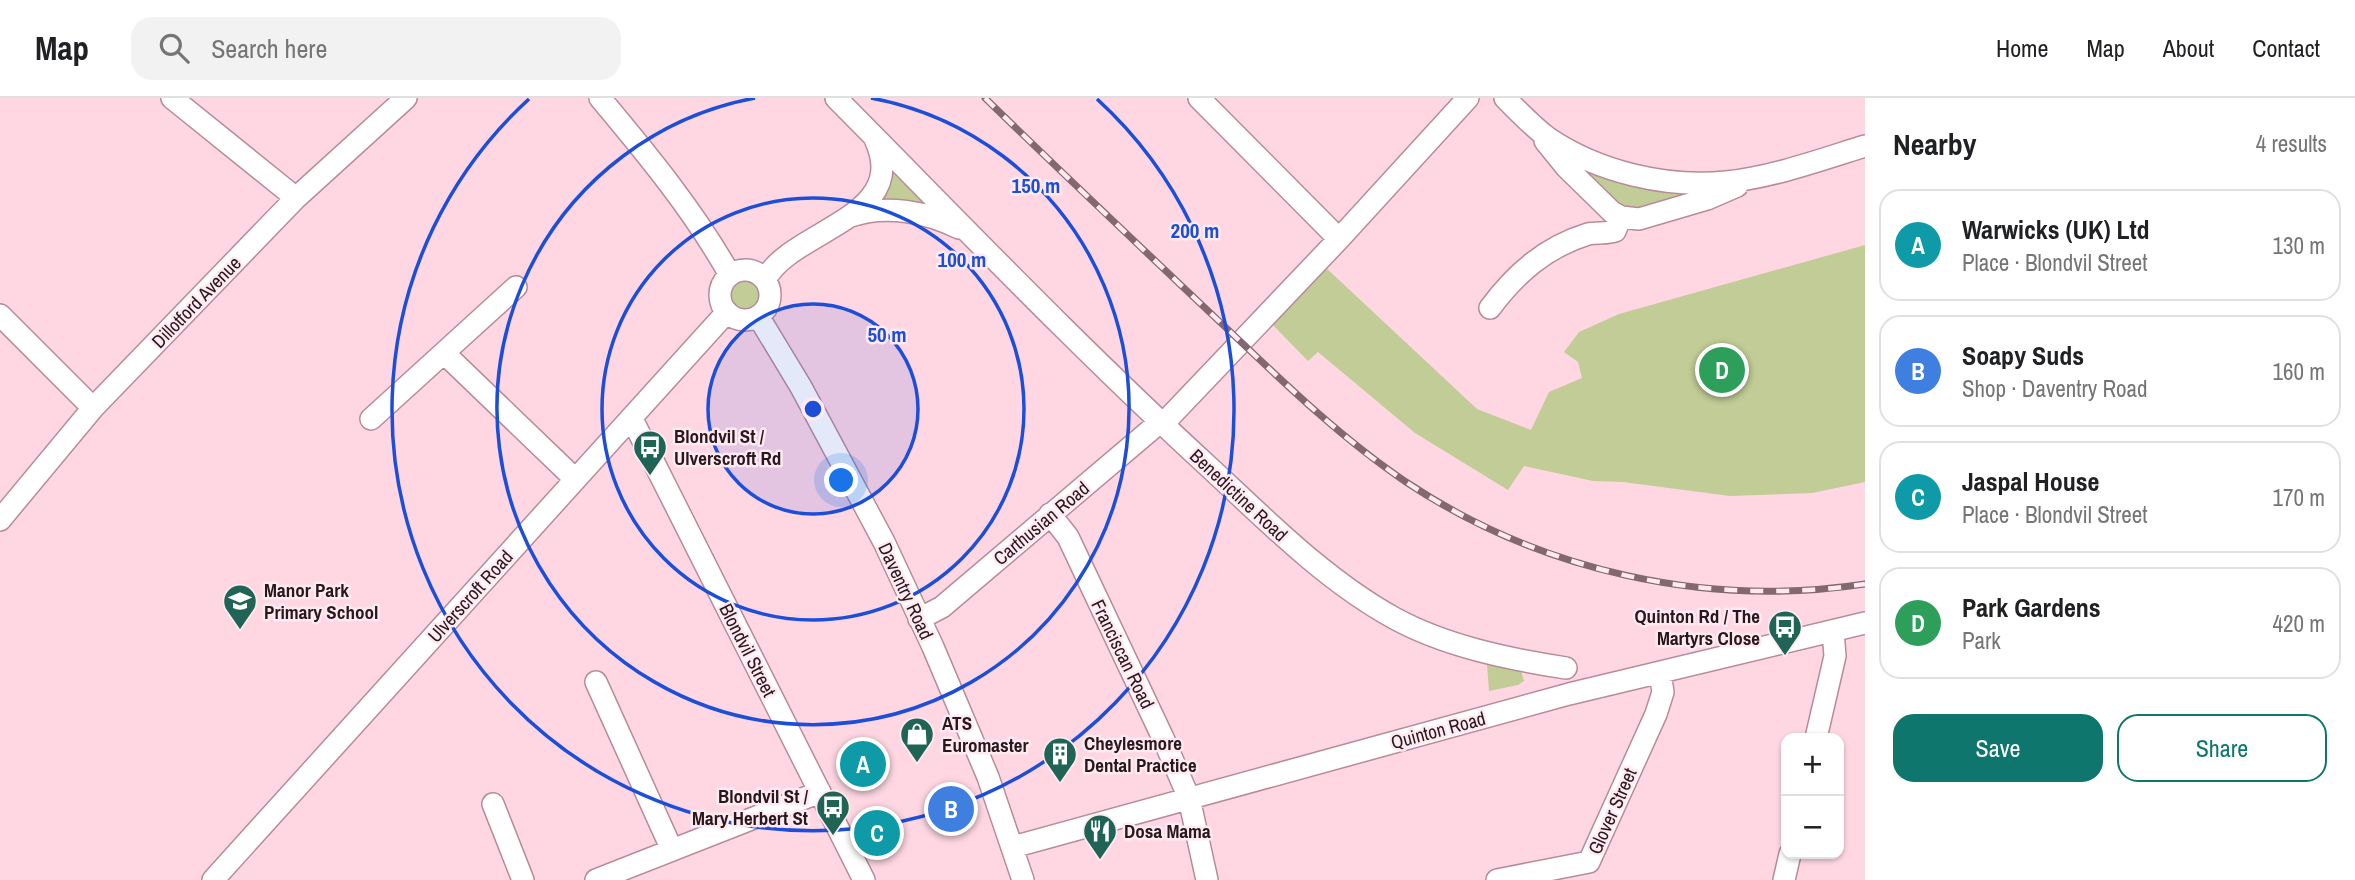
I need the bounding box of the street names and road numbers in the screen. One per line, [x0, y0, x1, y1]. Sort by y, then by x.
street label: Dillotford Avenue [146, 250, 246, 354]
street label: Benedictine Road [1185, 443, 1293, 547]
street label: Carthusian Road [988, 475, 1094, 571]
street label: Daventry Road [872, 538, 940, 644]
street label: Ulverscroft Road [422, 544, 518, 648]
street label: Franciscan Road [1085, 595, 1161, 713]
street label: Blondvil Street [713, 599, 783, 702]
street label: Quinton Road [1388, 705, 1488, 755]
street label: Glover Street [1581, 763, 1643, 858]

